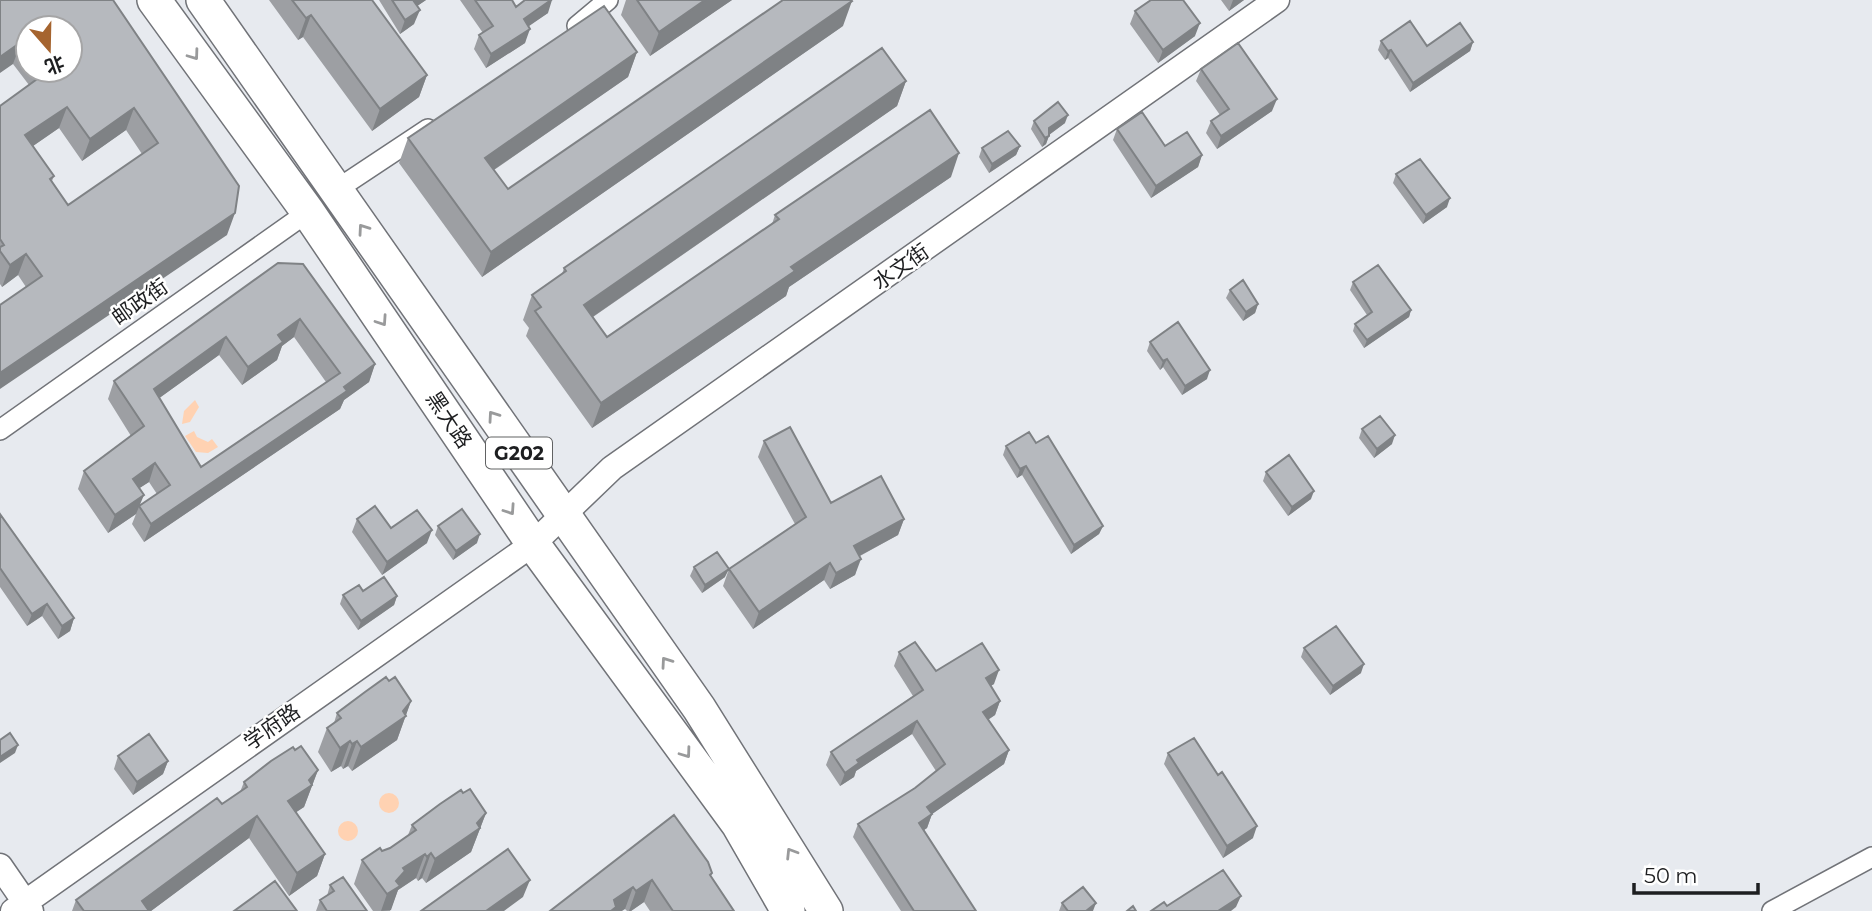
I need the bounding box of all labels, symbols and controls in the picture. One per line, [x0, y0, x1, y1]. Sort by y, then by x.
north arrow [14, 14, 84, 84]
one-way arrow [186, 47, 199, 60]
text: 北 [42, 50, 68, 79]
one-way arrow [359, 224, 371, 237]
street label: 水文街 [868, 238, 934, 295]
street label: 邮政街 [107, 273, 173, 330]
one-way arrow [374, 314, 387, 327]
street label: 黑大路 [421, 387, 477, 453]
one-way arrow [489, 411, 501, 424]
road number: G202 [486, 437, 552, 468]
one-way arrow [502, 502, 515, 515]
one-way arrow [662, 657, 674, 670]
street label: 学府路 [239, 698, 305, 755]
one-way arrow [678, 746, 690, 758]
one-way arrow [786, 847, 799, 860]
scale bar [1634, 852, 1758, 896]
text: 50 m [1644, 863, 1698, 888]

